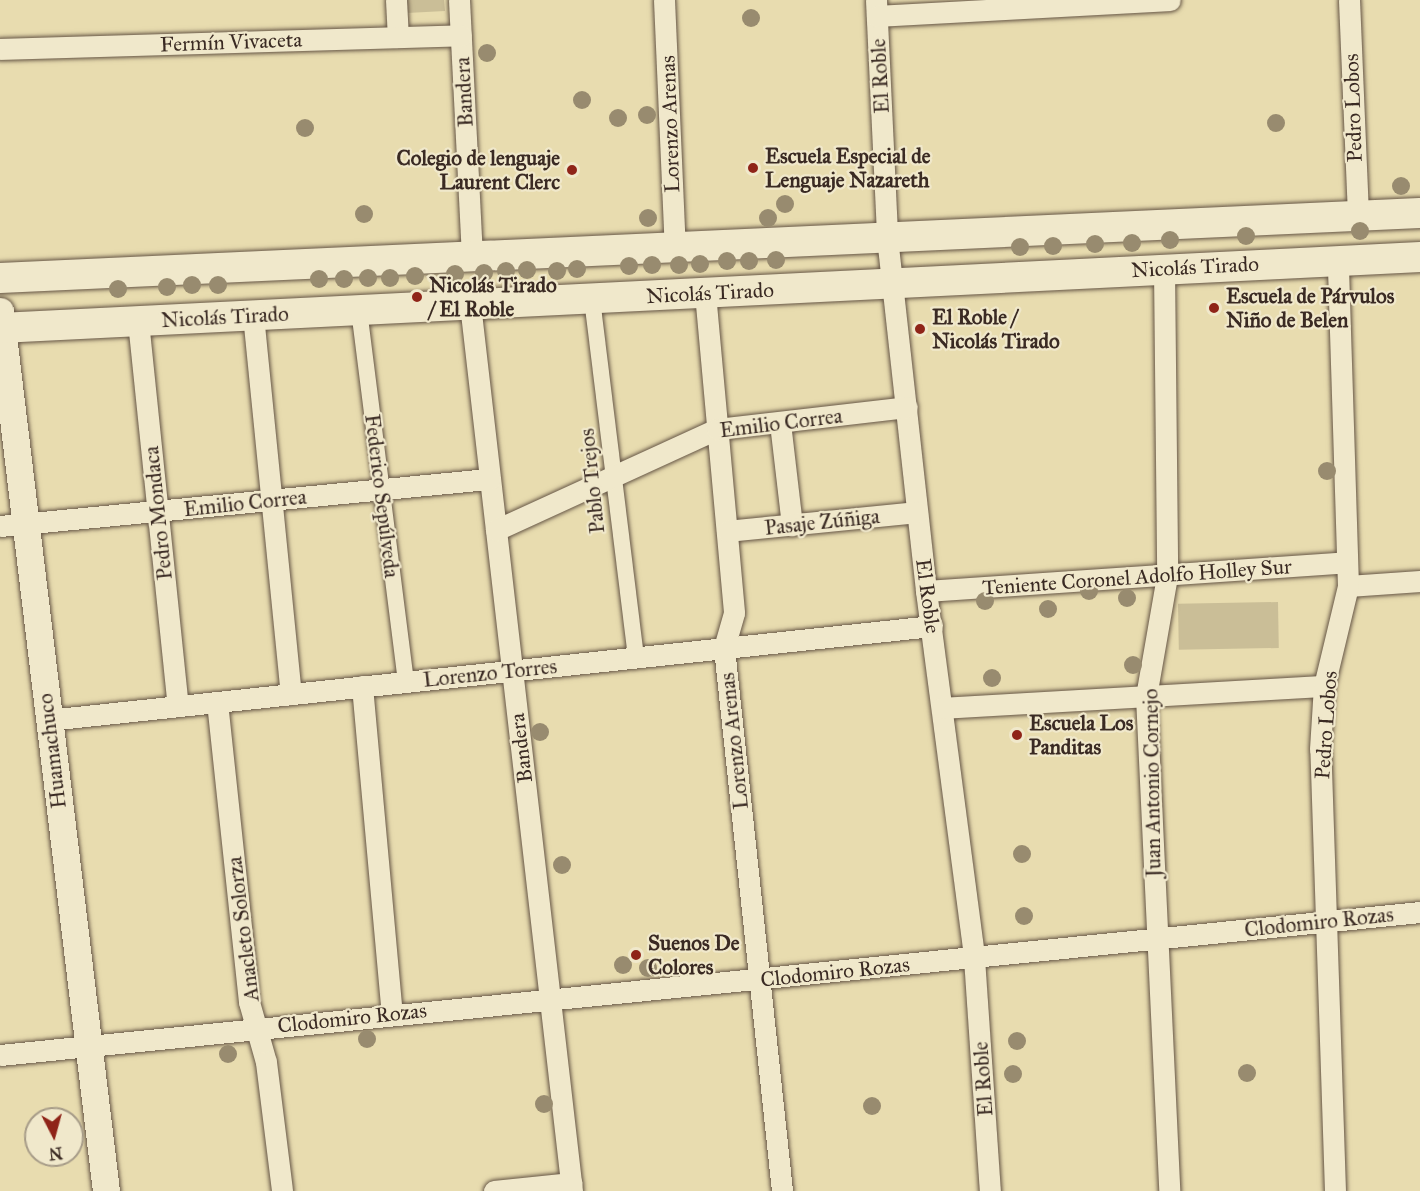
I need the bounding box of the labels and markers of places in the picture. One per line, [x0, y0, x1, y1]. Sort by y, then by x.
place label: Escuela Especial de Lenguaje Nazareth [765, 143, 931, 193]
place label: Colegio de lenguaje Laurent Clerc [396, 145, 560, 195]
marker: Escuela Especial de Lenguaje Nazareth [746, 161, 760, 175]
marker: Colegio de lenguaje Laurent Clerc [565, 163, 579, 177]
place label: Nicolás Tirado / El Roble [429, 272, 557, 322]
place label: Escuela de Párvulos Niño de Belen [1226, 283, 1394, 333]
marker: Nicolás Tirado / El Roble [410, 290, 424, 304]
marker: Escuela de Párvulos Niño de Belen [1207, 301, 1221, 315]
place label: El Roble / Nicolás Tirado [932, 304, 1060, 354]
marker: El Roble / Nicolás Tirado [913, 322, 927, 336]
place label: Escuela Los Panditas [1029, 710, 1133, 760]
marker: Escuela Los Panditas [1010, 728, 1024, 742]
place label: Suenos De Colores [648, 930, 740, 980]
marker: Suenos De Colores [629, 948, 643, 962]

